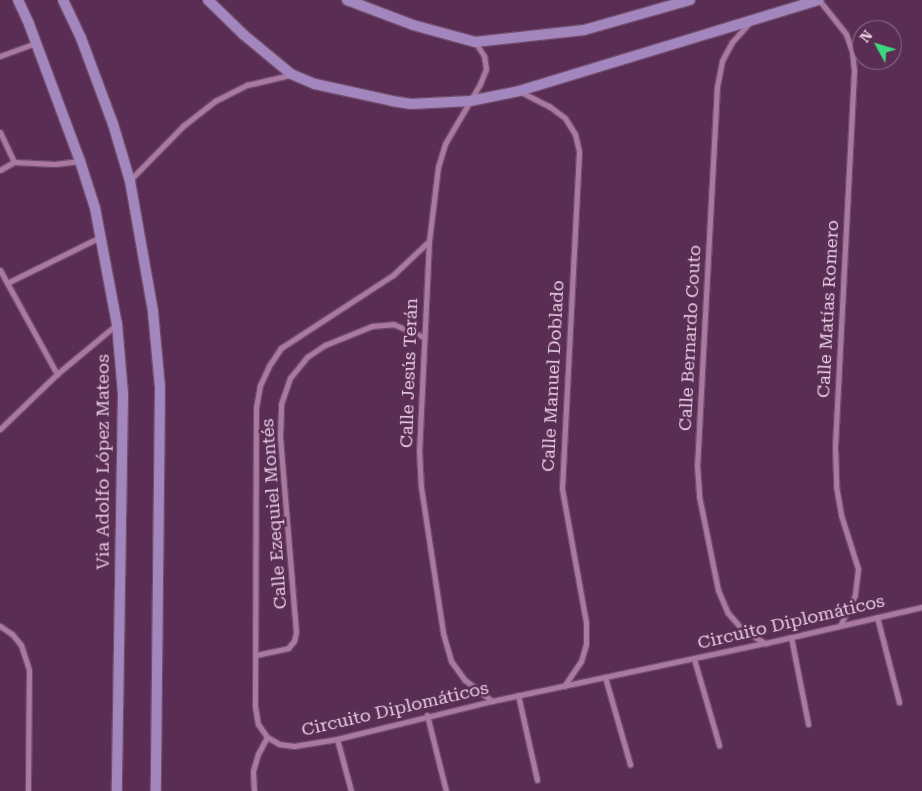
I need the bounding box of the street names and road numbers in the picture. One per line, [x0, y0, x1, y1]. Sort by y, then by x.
street label: Calle Matías Romero [813, 220, 843, 398]
street label: Calle Bernardo Couto [674, 244, 706, 432]
street label: Calle Manuel Doblado [537, 280, 569, 472]
street label: Calle Jesús Terán [396, 298, 422, 448]
street label: Via Adolfo López Mateos [92, 354, 114, 570]
street label: Calle Ezequiel Montés [257, 418, 291, 610]
street label: Circuito Diplomáticos [695, 590, 887, 654]
street label: Circuito Diplomáticos [299, 677, 491, 741]

